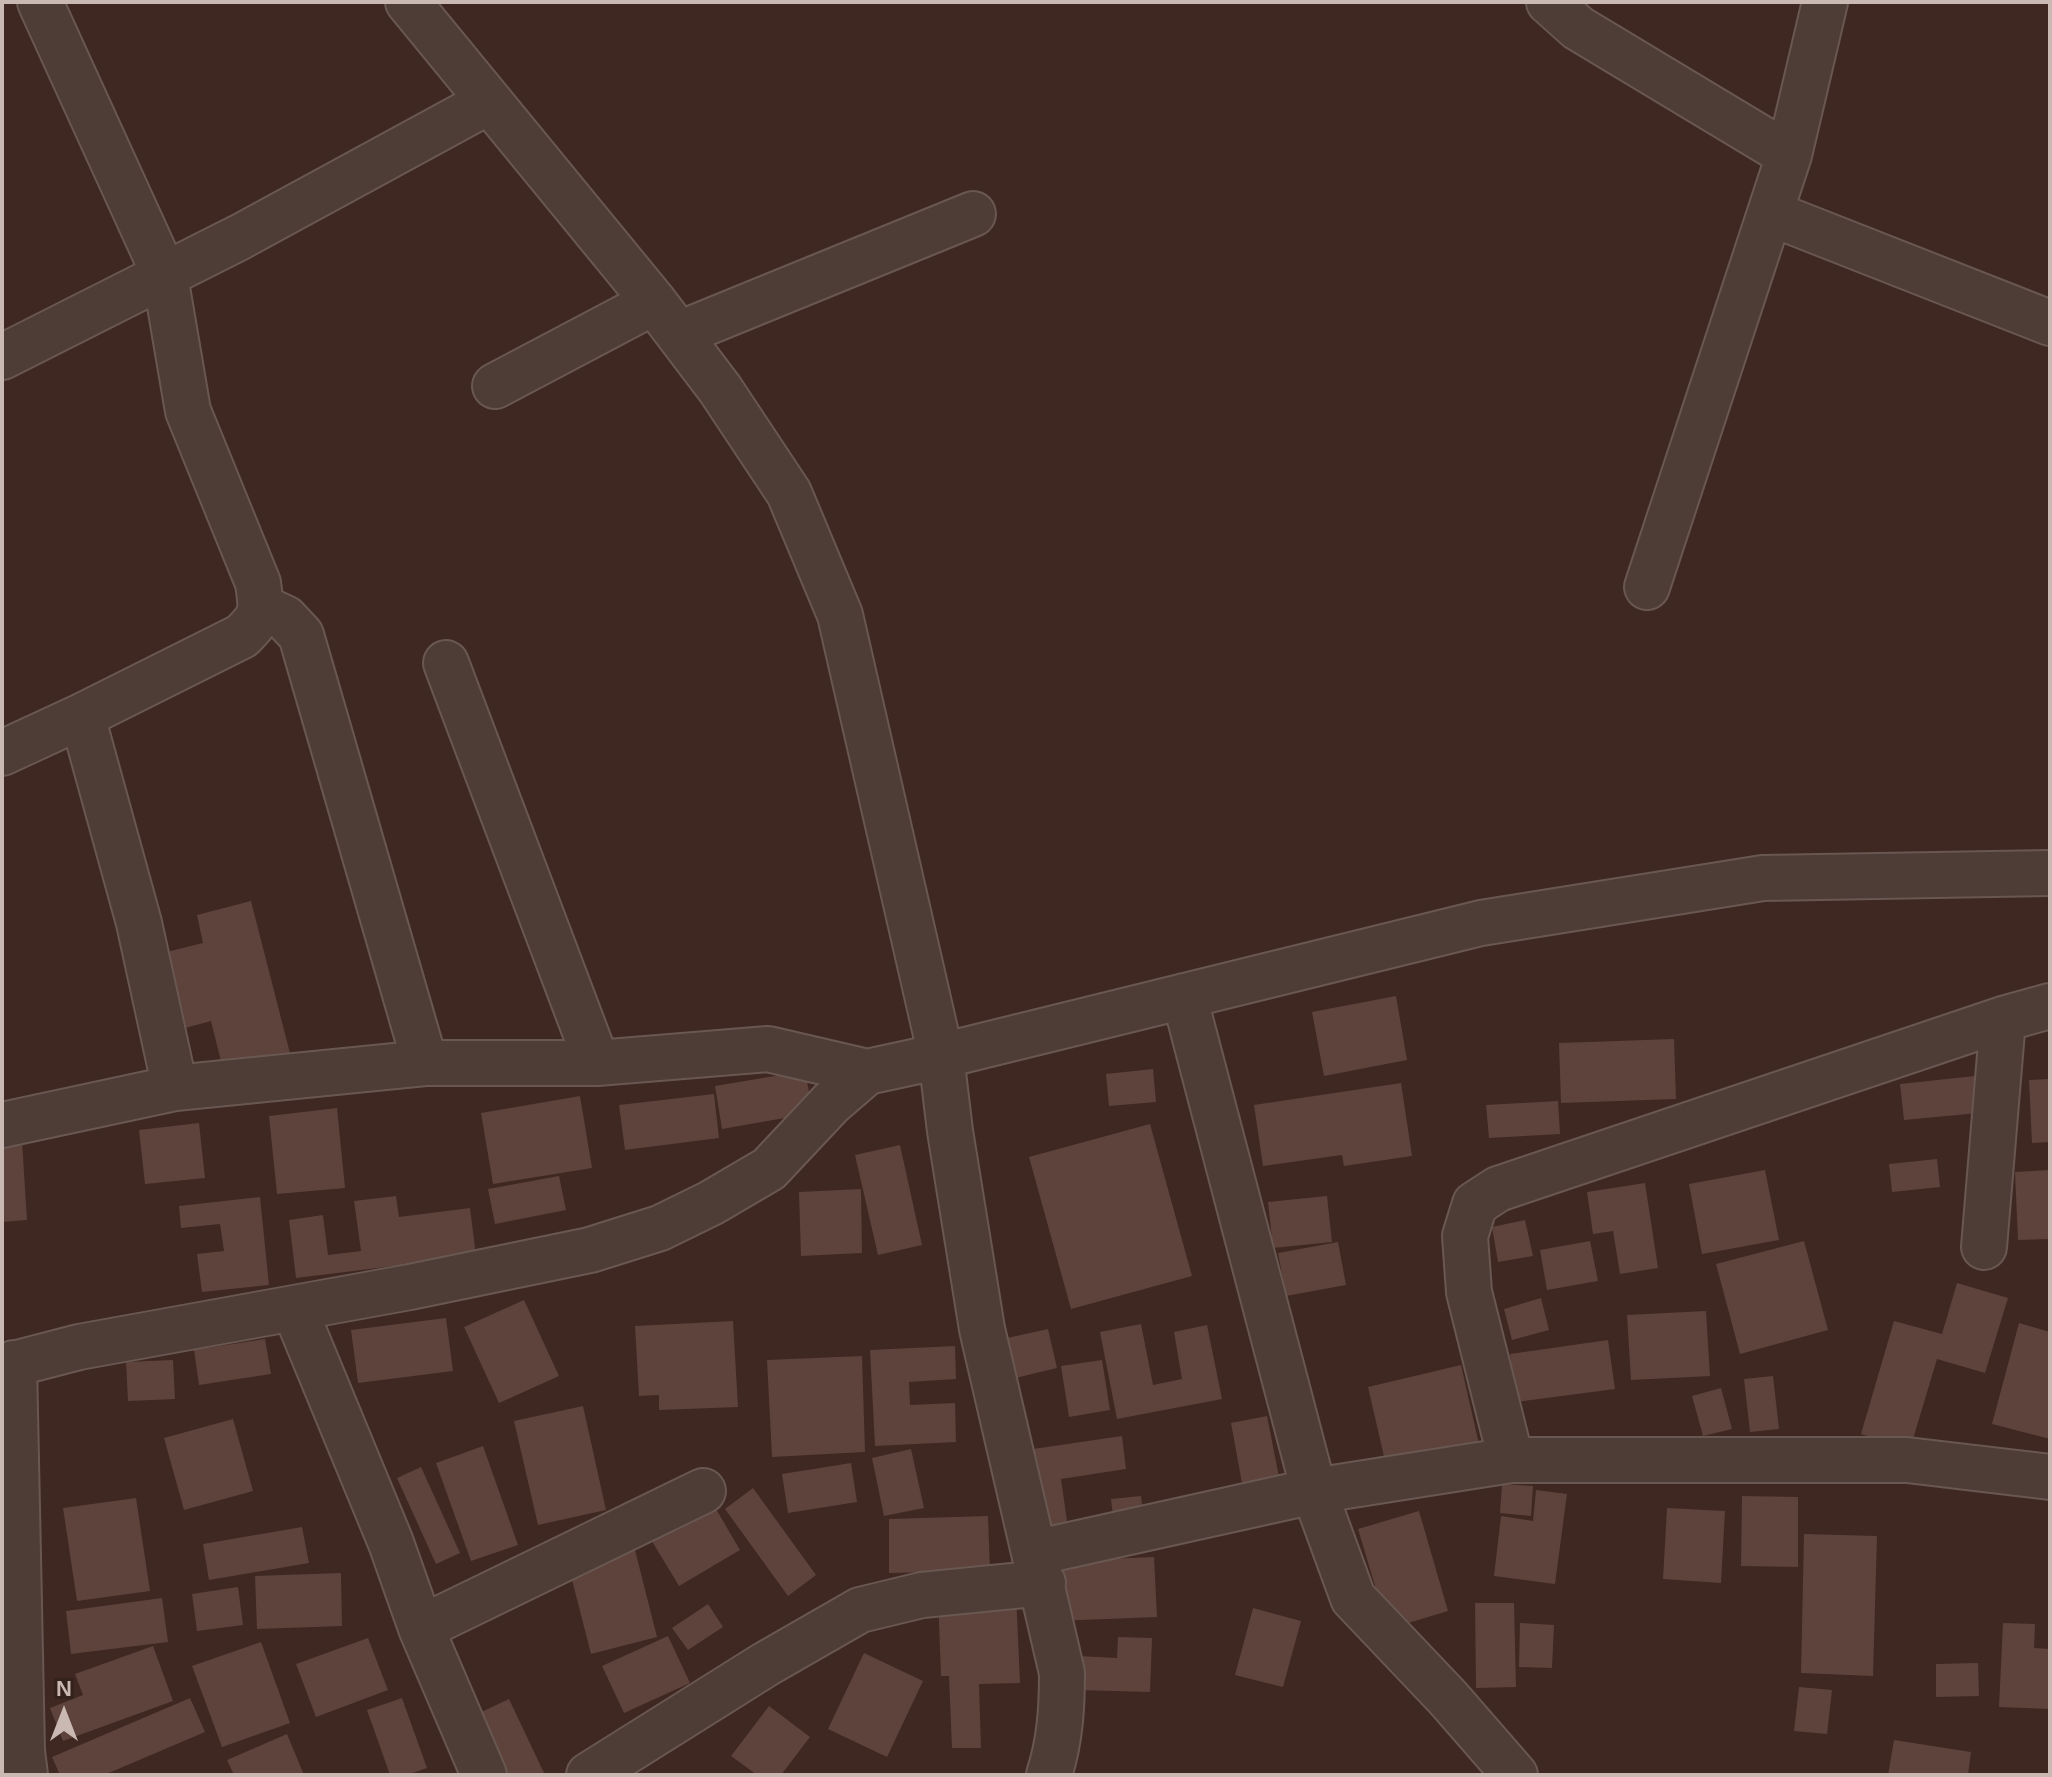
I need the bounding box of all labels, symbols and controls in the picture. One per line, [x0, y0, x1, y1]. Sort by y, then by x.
north arrow [24, 1673, 104, 1753]
text: N [56, 1676, 72, 1701]

